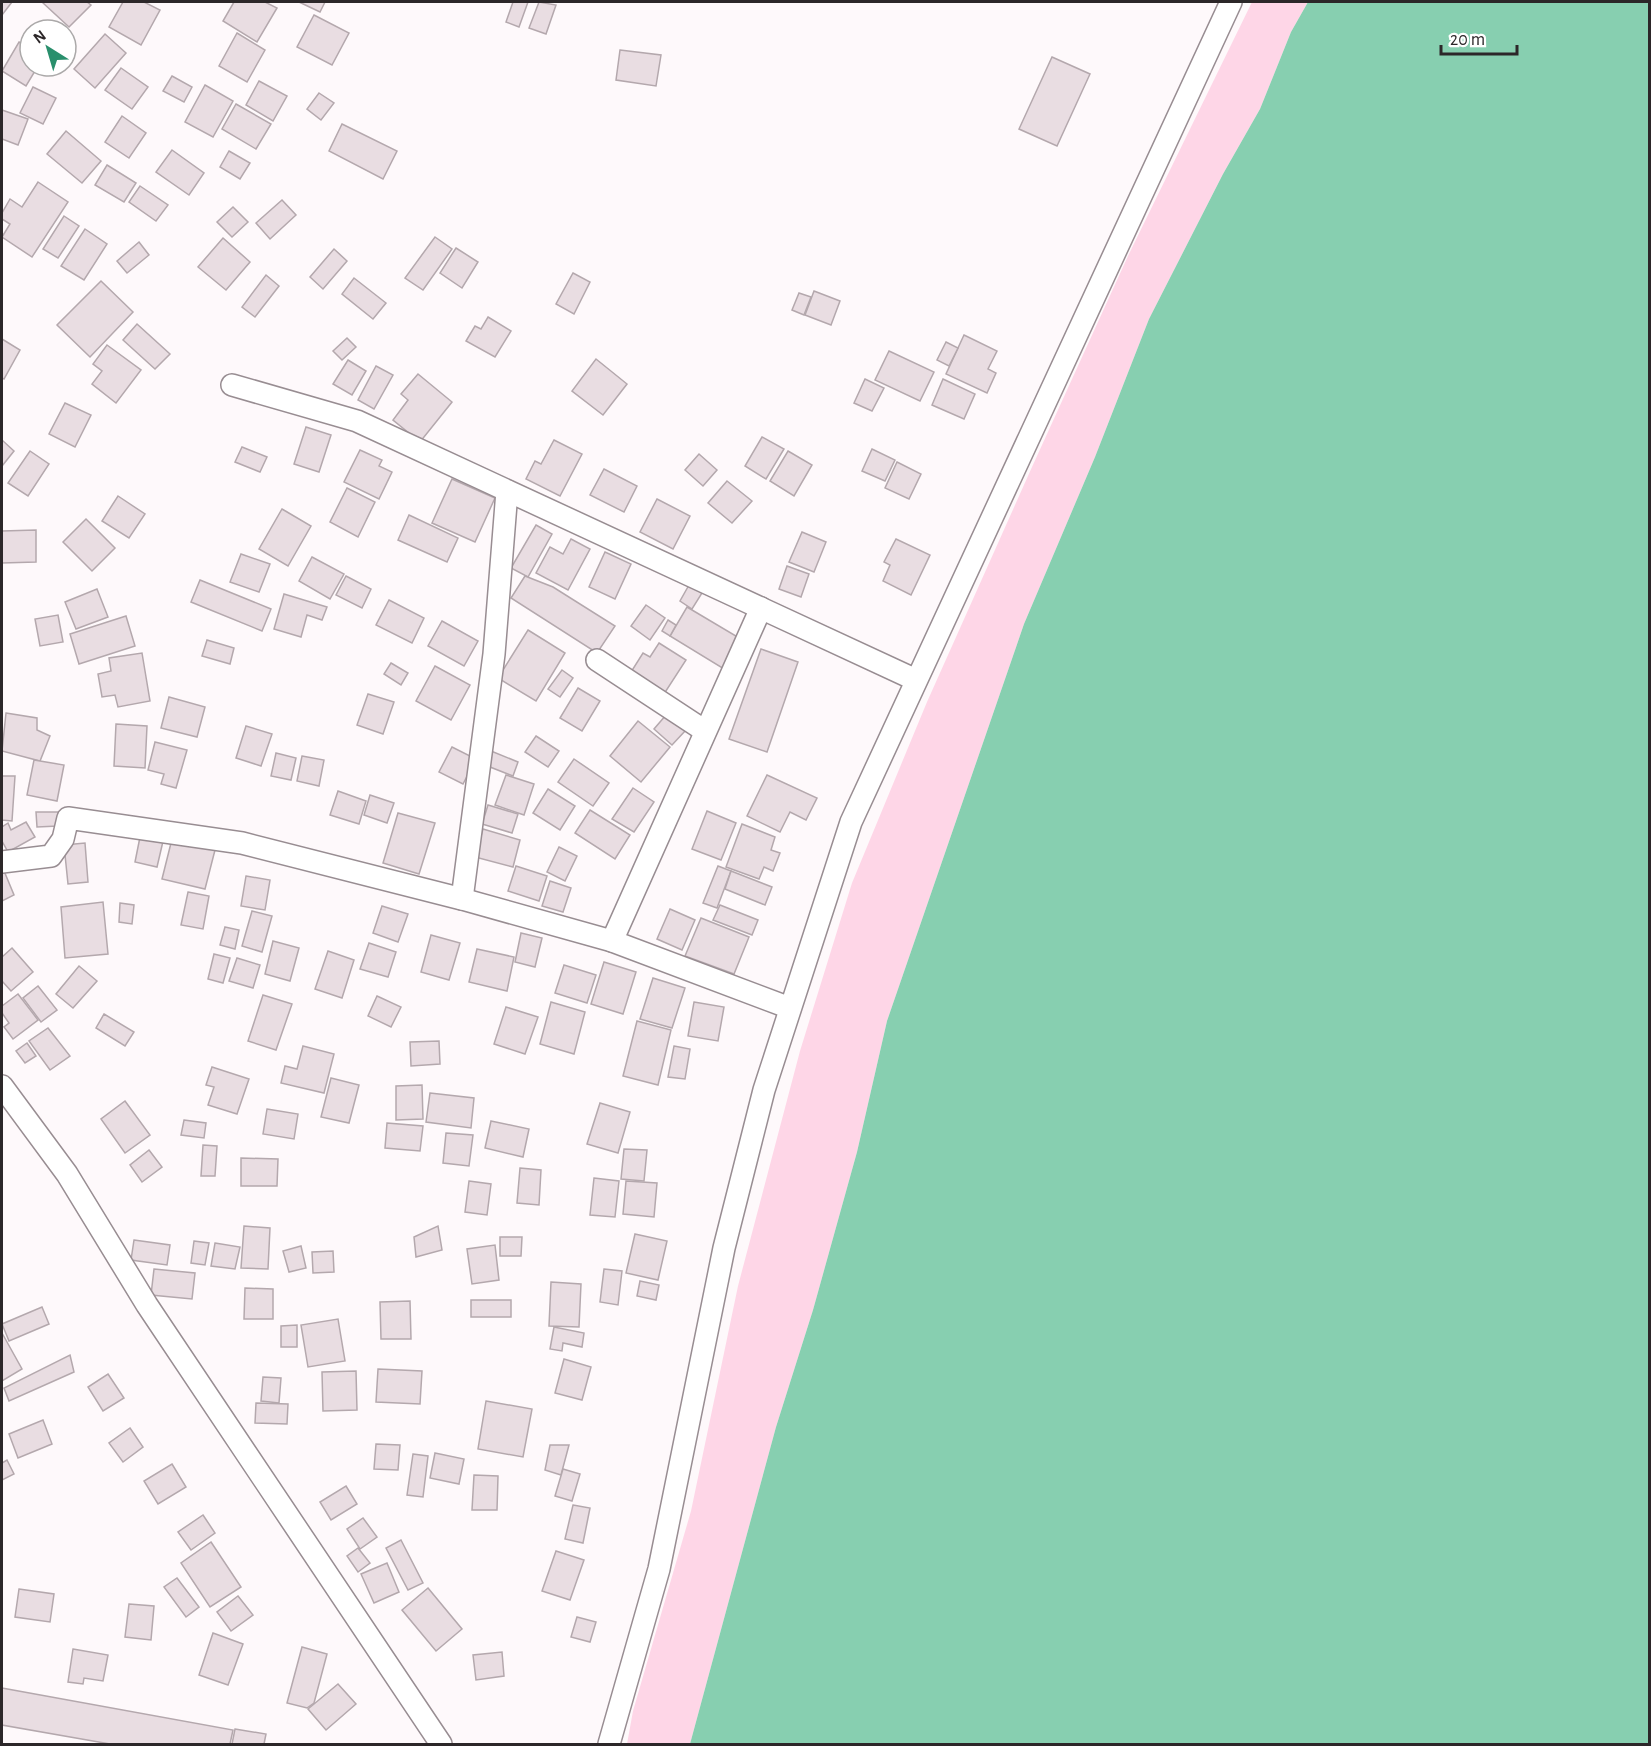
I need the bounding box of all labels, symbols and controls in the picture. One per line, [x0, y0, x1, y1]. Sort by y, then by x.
north arrow [18, 18, 78, 78]
scale bar [1441, 18, 1518, 56]
text: N [30, 27, 49, 47]
text: 20 m [1450, 31, 1485, 49]

